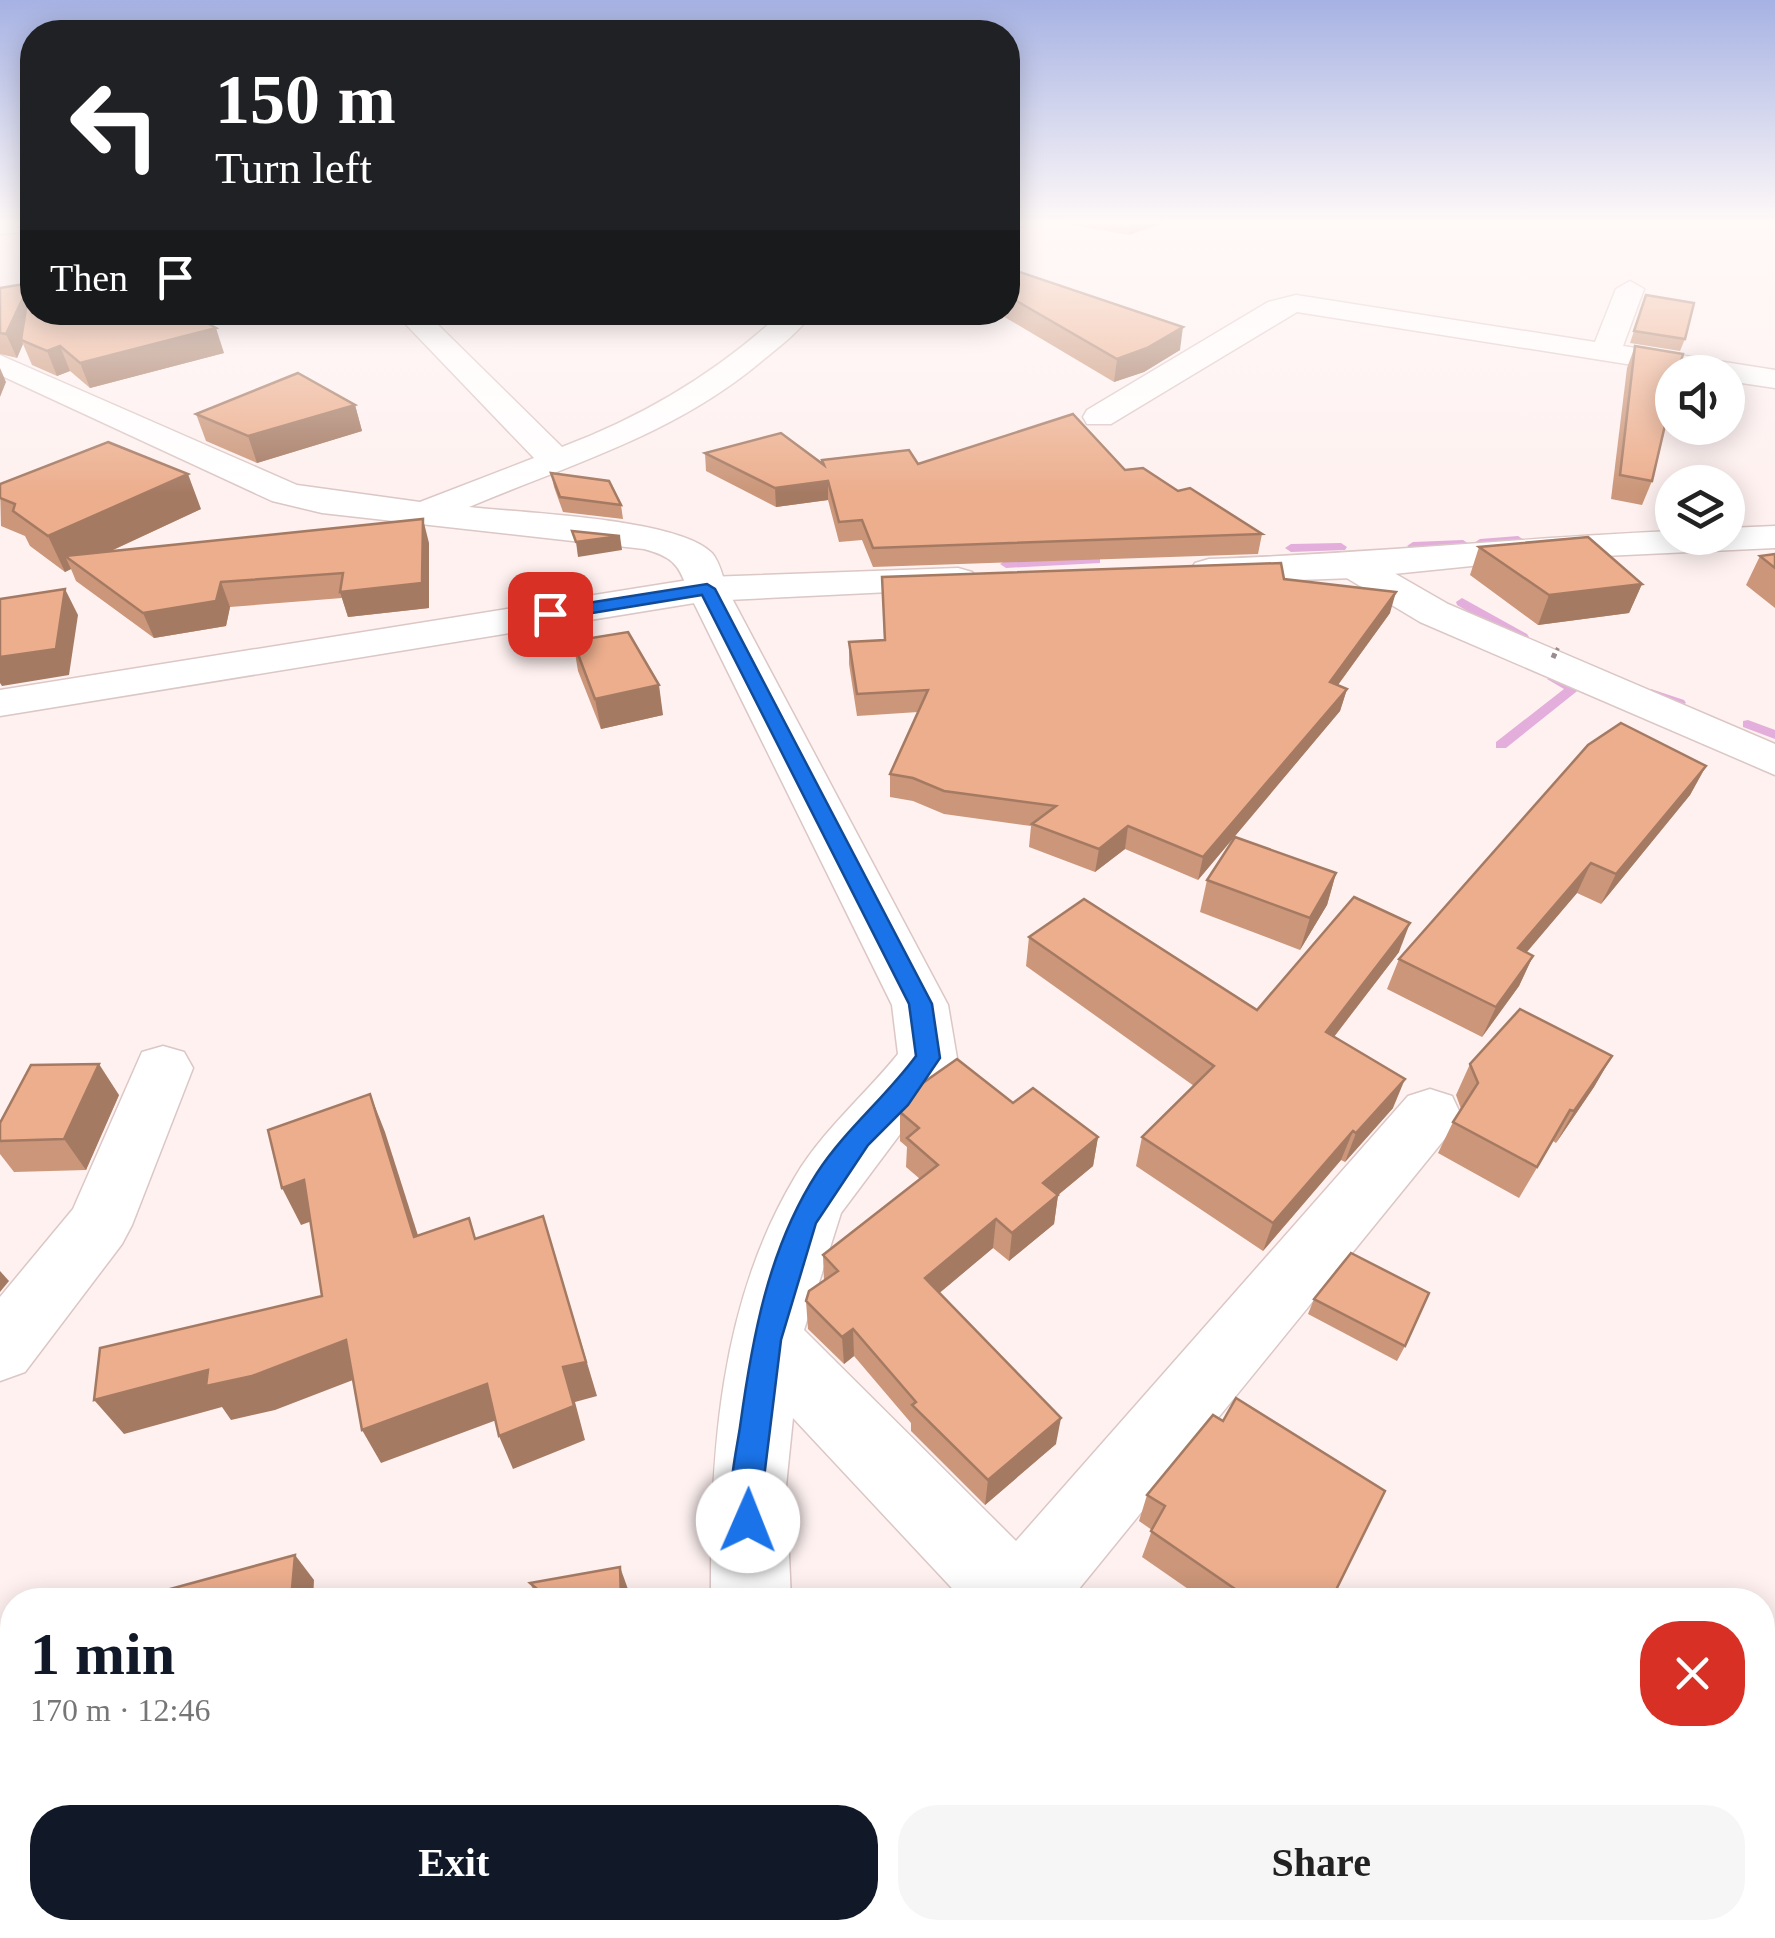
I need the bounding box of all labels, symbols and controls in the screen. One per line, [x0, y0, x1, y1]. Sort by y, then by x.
icon: left [50, 60, 180, 190]
text: 150 m [215, 61, 396, 138]
text: Turn left [215, 143, 372, 193]
icon: arrive [148, 250, 203, 305]
text: Then [50, 257, 128, 299]
map controls [1655, 355, 1745, 555]
button: sound [1655, 355, 1745, 445]
button: layers [1655, 465, 1745, 555]
pin [508, 572, 593, 657]
icon: arrive [523, 587, 578, 642]
position arrow [696, 1469, 800, 1573]
text: 1 min [30, 1621, 175, 1687]
button: close [1640, 1621, 1745, 1726]
text: 170 m · 12:46 [30, 1692, 210, 1728]
button: Exit [30, 1805, 878, 1920]
button: Share [898, 1805, 1745, 1920]

